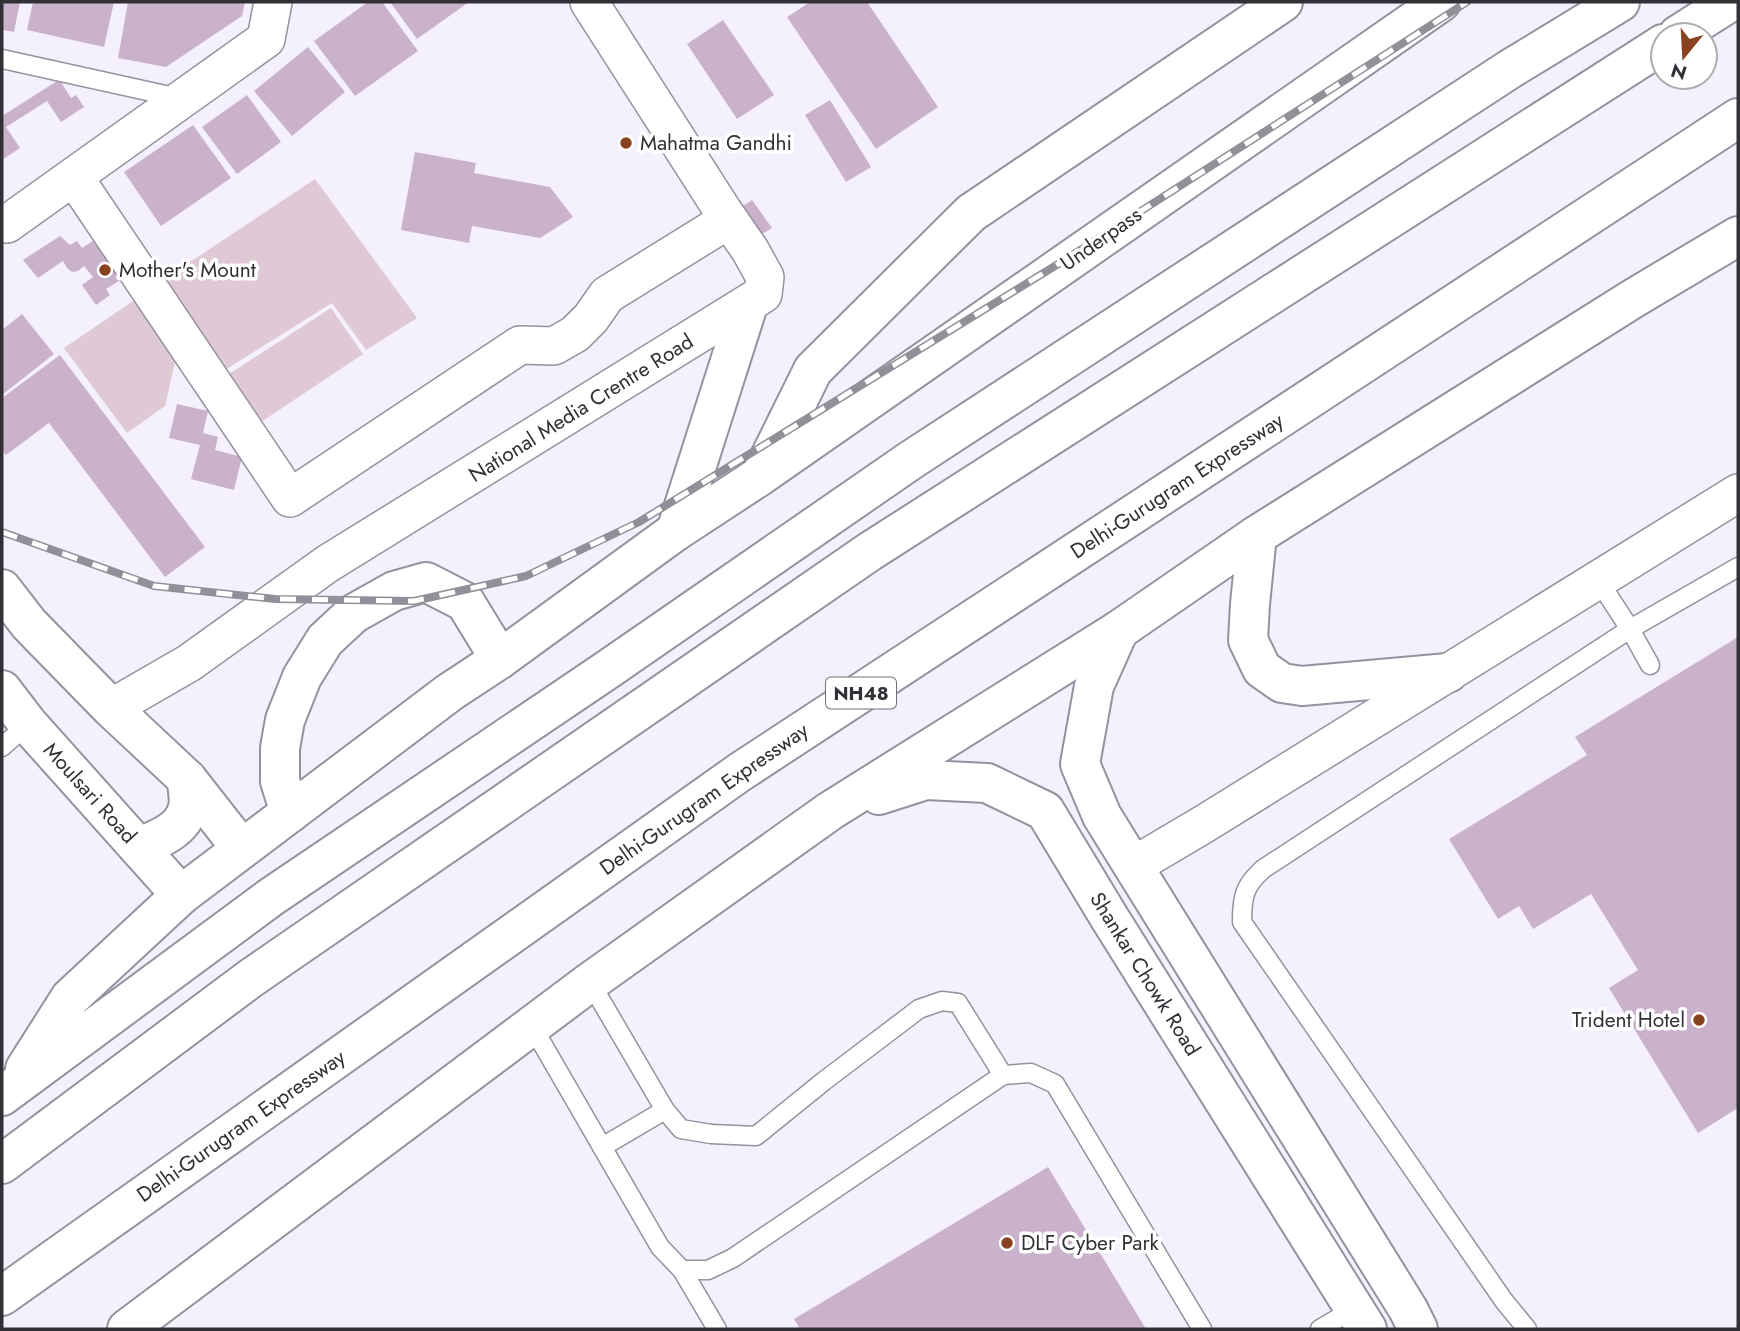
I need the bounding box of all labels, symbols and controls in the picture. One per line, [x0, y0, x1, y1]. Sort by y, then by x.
north arrow [1649, 21, 1719, 91]
text: N [1668, 57, 1690, 87]
place label: Mahatma Gandhi [640, 128, 792, 158]
marker: Mahatma Gandhi [618, 135, 634, 151]
street label: Underpass [1054, 200, 1148, 278]
place label: Mother's Mount [119, 255, 256, 285]
marker: Mother's Mount [97, 262, 113, 278]
street label: National Media Crentre Road [463, 326, 699, 490]
street label: Delhi-Gurugram Expressway [1065, 405, 1290, 566]
road number: NH48 [826, 678, 896, 708]
street label: Delhi-Gurugram Expressway [594, 715, 815, 883]
street label: Moulsari Road [36, 736, 144, 850]
street label: Shankar Chowk Road [1082, 886, 1208, 1062]
place label: Trident Hotel [1572, 1005, 1685, 1035]
marker: Trident Hotel [1691, 1012, 1707, 1028]
street label: Delhi-Gurugram Expressway [131, 1042, 352, 1210]
place label: DLF Cyber Park [1021, 1228, 1160, 1258]
marker: DLF Cyber Park [999, 1235, 1015, 1251]

